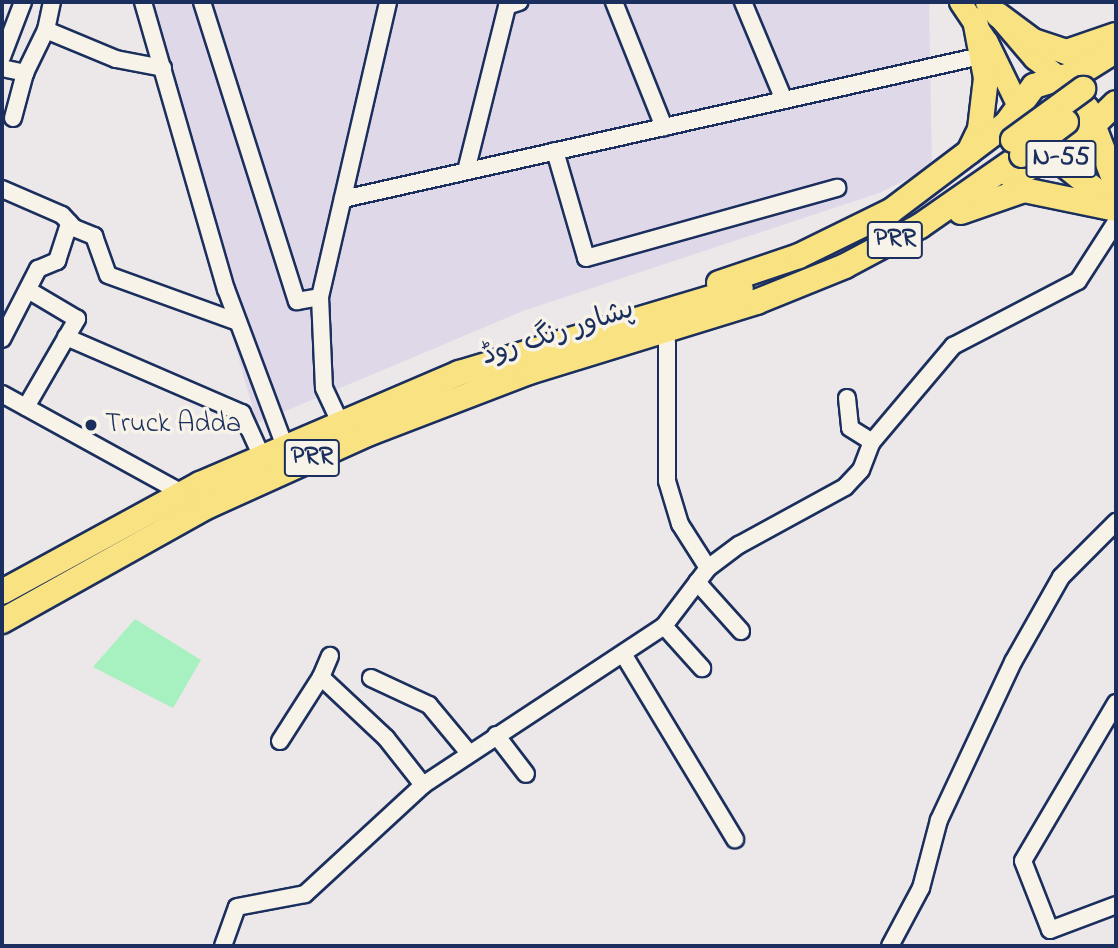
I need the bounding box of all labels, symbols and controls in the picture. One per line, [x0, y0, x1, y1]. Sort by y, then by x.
road number: N-55 [1024, 136, 1098, 182]
road number: PRR [865, 218, 925, 262]
street label: پشاور رنگ روڈ [477, 294, 639, 374]
place label: Truck Adda [105, 408, 241, 442]
marker: Truck Adda [83, 417, 99, 433]
road number: PRR [282, 436, 342, 480]

